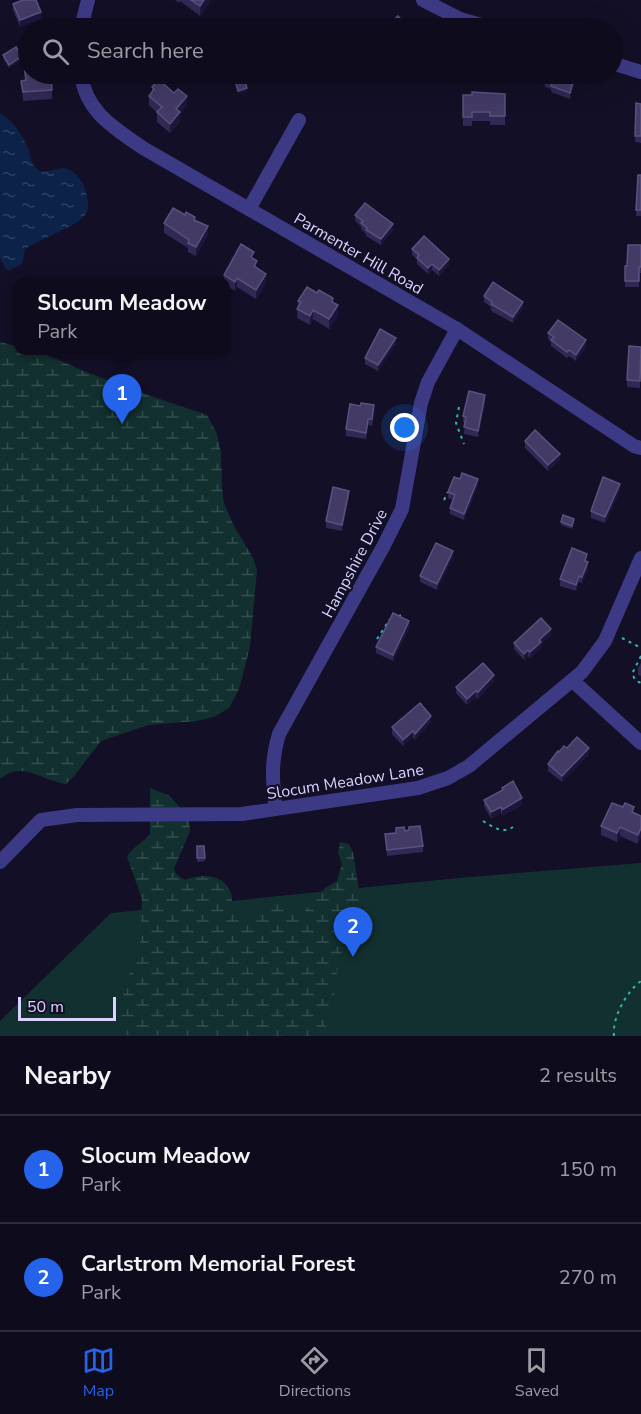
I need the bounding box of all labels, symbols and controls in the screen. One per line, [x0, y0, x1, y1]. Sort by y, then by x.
search box [18, 18, 623, 84]
icon: search [39, 35, 72, 68]
text: Search here [87, 36, 204, 66]
street label: Parmenter Hill Road [290, 208, 427, 300]
popup [14, 277, 230, 355]
text: Slocum Meadow [37, 288, 207, 318]
text: Park [37, 318, 77, 345]
pin: 1 [102, 374, 142, 424]
your location [390, 413, 419, 442]
street label: Hampshire Drive [317, 505, 393, 622]
street label: Slocum Meadow Lane [265, 759, 425, 805]
pin: 2 [334, 908, 372, 957]
scale bar [18, 994, 116, 1022]
text: 50 m [27, 996, 64, 1018]
text: Nearby [24, 1058, 111, 1093]
text: 2 results [539, 1062, 617, 1089]
text: Slocum Meadow [81, 1141, 250, 1171]
text: 1 [38, 1156, 50, 1183]
text: 150 m [559, 1156, 617, 1183]
text: Park [81, 1171, 121, 1198]
text: Carlstrom Memorial Forest [81, 1249, 355, 1279]
text: 2 [38, 1264, 50, 1291]
text: 270 m [559, 1264, 617, 1291]
text: Park [81, 1279, 121, 1306]
tab: Map [82, 1344, 115, 1402]
tab: Directions [279, 1344, 351, 1402]
tab: Saved [515, 1344, 559, 1402]

